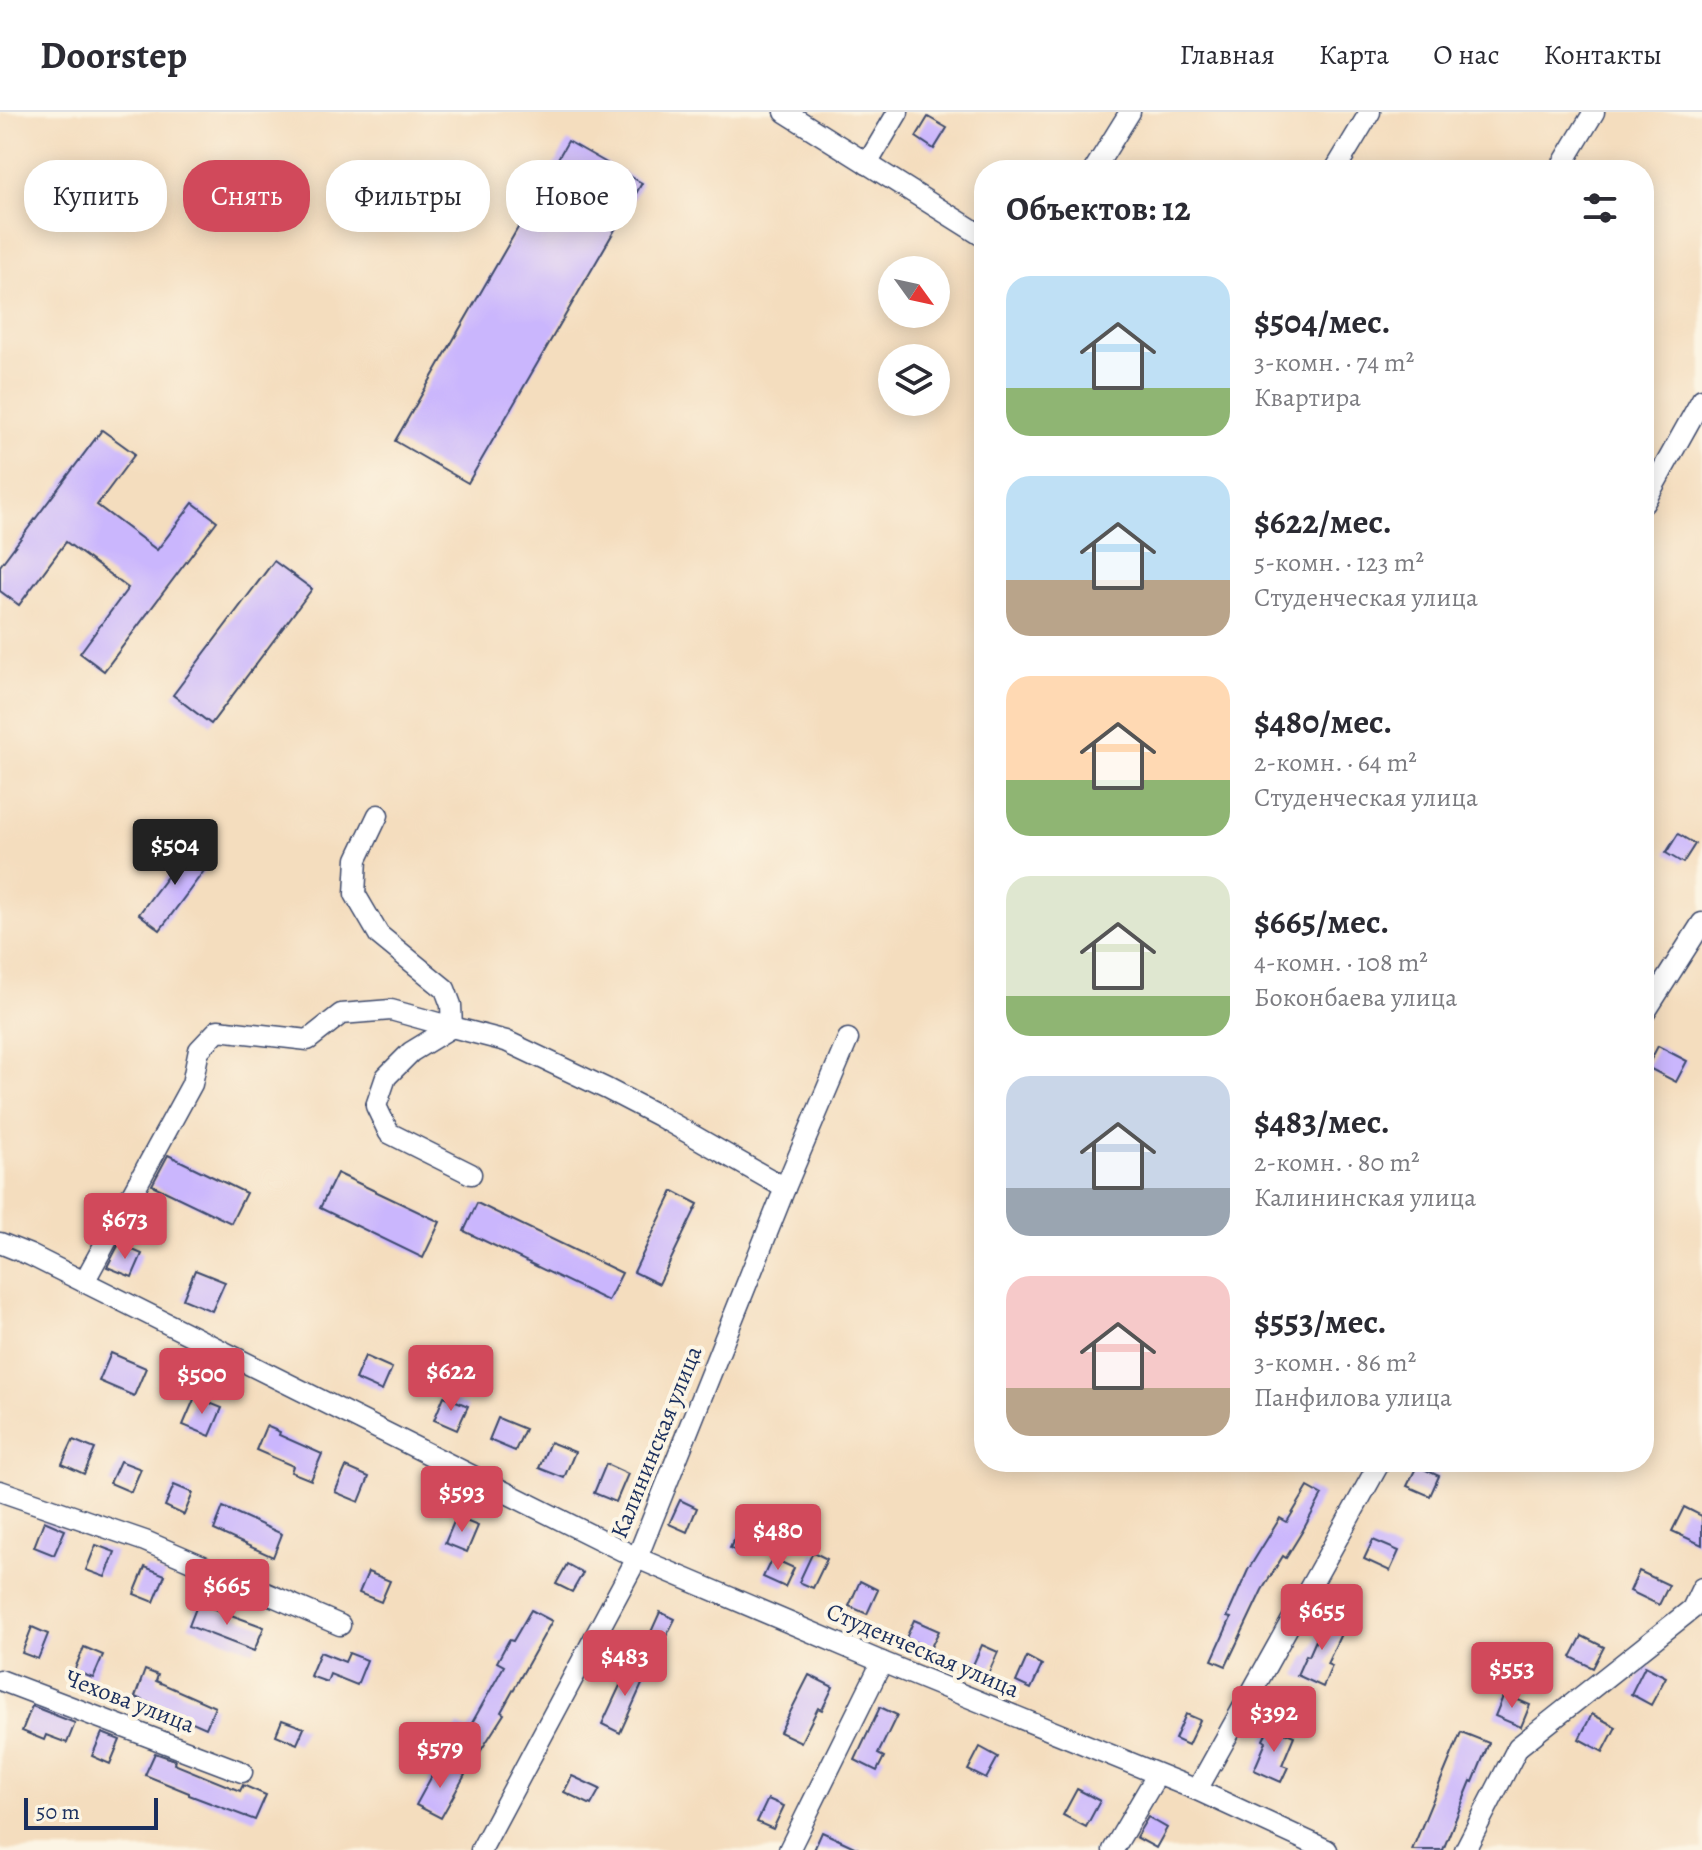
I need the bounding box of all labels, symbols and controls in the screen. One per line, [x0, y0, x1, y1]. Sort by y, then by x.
text: Doorstep [40, 29, 187, 81]
text: Главная [1179, 36, 1275, 74]
text: Карта [1319, 36, 1389, 74]
text: О нас [1433, 36, 1500, 74]
text: Контакты [1544, 36, 1662, 74]
chip: Купить [24, 160, 167, 232]
chip: Снять [183, 160, 310, 232]
chip: Фильтры [326, 160, 490, 232]
chip: Новое [506, 160, 637, 232]
text: Объектов: 12 [1006, 185, 1191, 232]
icon: filters [1578, 186, 1622, 230]
north arrow [878, 256, 950, 328]
map controls [878, 256, 950, 416]
text: $504/мес. [1254, 298, 1391, 345]
icon: home [1070, 308, 1166, 404]
button: layers [878, 344, 950, 416]
text: 3-комн. · 74 m² [1254, 345, 1414, 380]
text: Квартира [1254, 380, 1361, 415]
text: $622/мес. [1254, 498, 1392, 545]
icon: home [1070, 508, 1166, 604]
text: 5-комн. · 123 m² [1254, 545, 1424, 580]
text: Студенческая улица [1254, 580, 1478, 615]
text: $480/мес. [1254, 698, 1392, 745]
icon: home [1070, 708, 1166, 804]
text: 2-комн. · 64 m² [1254, 745, 1417, 780]
text: Студенческая улица [1254, 780, 1478, 815]
pin: $504 [128, 819, 222, 887]
text: $504 [151, 827, 199, 862]
text: $665/мес. [1254, 898, 1389, 945]
icon: home [1070, 908, 1166, 1004]
text: 4-комн. · 108 m² [1254, 945, 1428, 980]
text: Боконбаева улица [1254, 980, 1457, 1015]
text: $483/мес. [1254, 1098, 1390, 1145]
icon: home [1070, 1108, 1166, 1204]
text: 2-комн. · 80 m² [1254, 1145, 1420, 1180]
text: Калининская улица [1254, 1180, 1476, 1215]
pin: $673 [78, 1193, 172, 1261]
text: $673 [102, 1201, 148, 1236]
text: $553/мес. [1254, 1298, 1387, 1345]
icon: home [1070, 1308, 1166, 1404]
street label: Калининская улица [603, 1341, 709, 1543]
pin: $622 [404, 1345, 498, 1413]
text: 3-комн. · 86 m² [1254, 1345, 1416, 1380]
pin: $500 [155, 1348, 249, 1416]
text: $622 [426, 1353, 476, 1388]
text: $500 [177, 1356, 227, 1391]
text: Панфилова улица [1254, 1380, 1452, 1415]
pin: $593 [415, 1466, 509, 1534]
text: $593 [439, 1474, 485, 1509]
pin: $480 [731, 1504, 825, 1572]
text: $480 [753, 1512, 803, 1547]
pin: $665 [180, 1559, 274, 1627]
text: $665 [203, 1567, 251, 1602]
pin: $655 [1275, 1584, 1369, 1652]
text: $655 [1299, 1592, 1345, 1627]
street label: Студенческая улица [822, 1595, 1024, 1705]
pin: $483 [578, 1630, 672, 1698]
text: $483 [601, 1638, 649, 1673]
pin: $553 [1465, 1642, 1559, 1710]
text: $553 [1489, 1650, 1535, 1685]
street label: Чехова улица [61, 1662, 199, 1740]
pin: $392 [1227, 1686, 1321, 1754]
text: $392 [1250, 1694, 1298, 1729]
pin: $579 [393, 1722, 487, 1790]
text: $579 [417, 1730, 463, 1765]
scale bar [24, 1794, 158, 1830]
text: 50 m [36, 1797, 80, 1827]

